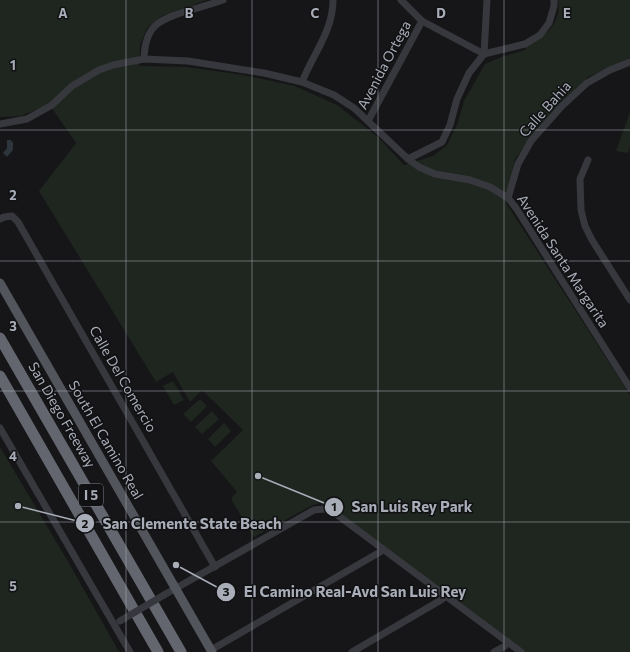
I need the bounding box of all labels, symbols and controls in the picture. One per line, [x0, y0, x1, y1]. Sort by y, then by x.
text: A [58, 5, 68, 21]
text: B [185, 5, 194, 21]
text: C [311, 5, 320, 21]
text: D [436, 5, 446, 21]
text: E [563, 5, 571, 21]
street label: Avenida Ortega [353, 18, 414, 112]
text: 1 [10, 57, 16, 73]
street label: Calle Bahia [515, 77, 574, 140]
text: 2 [9, 187, 17, 203]
street label: Avenida Santa Margarita [514, 191, 613, 331]
text: 3 [9, 318, 17, 334]
street label: Calle Del Comercio [86, 323, 161, 435]
street label: San Diego Freeway [25, 359, 100, 471]
street label: South El Camino Real [65, 377, 147, 502]
text: 4 [9, 448, 17, 464]
road number: I 5 [79, 484, 103, 506]
callout: San Luis Rey Park [324, 493, 481, 520]
text: San Luis Rey Park [352, 497, 473, 515]
text: 1 [331, 499, 337, 513]
callout: San Clemente State Beach [75, 510, 290, 537]
text: San Clemente State Beach [102, 514, 282, 532]
text: 2 [82, 516, 89, 530]
text: 5 [9, 578, 17, 594]
callout: El Camino Real-Avd San Luis Rey [216, 579, 474, 606]
text: El Camino Real-Avd San Luis Rey [244, 582, 467, 600]
text: 3 [223, 584, 230, 598]

